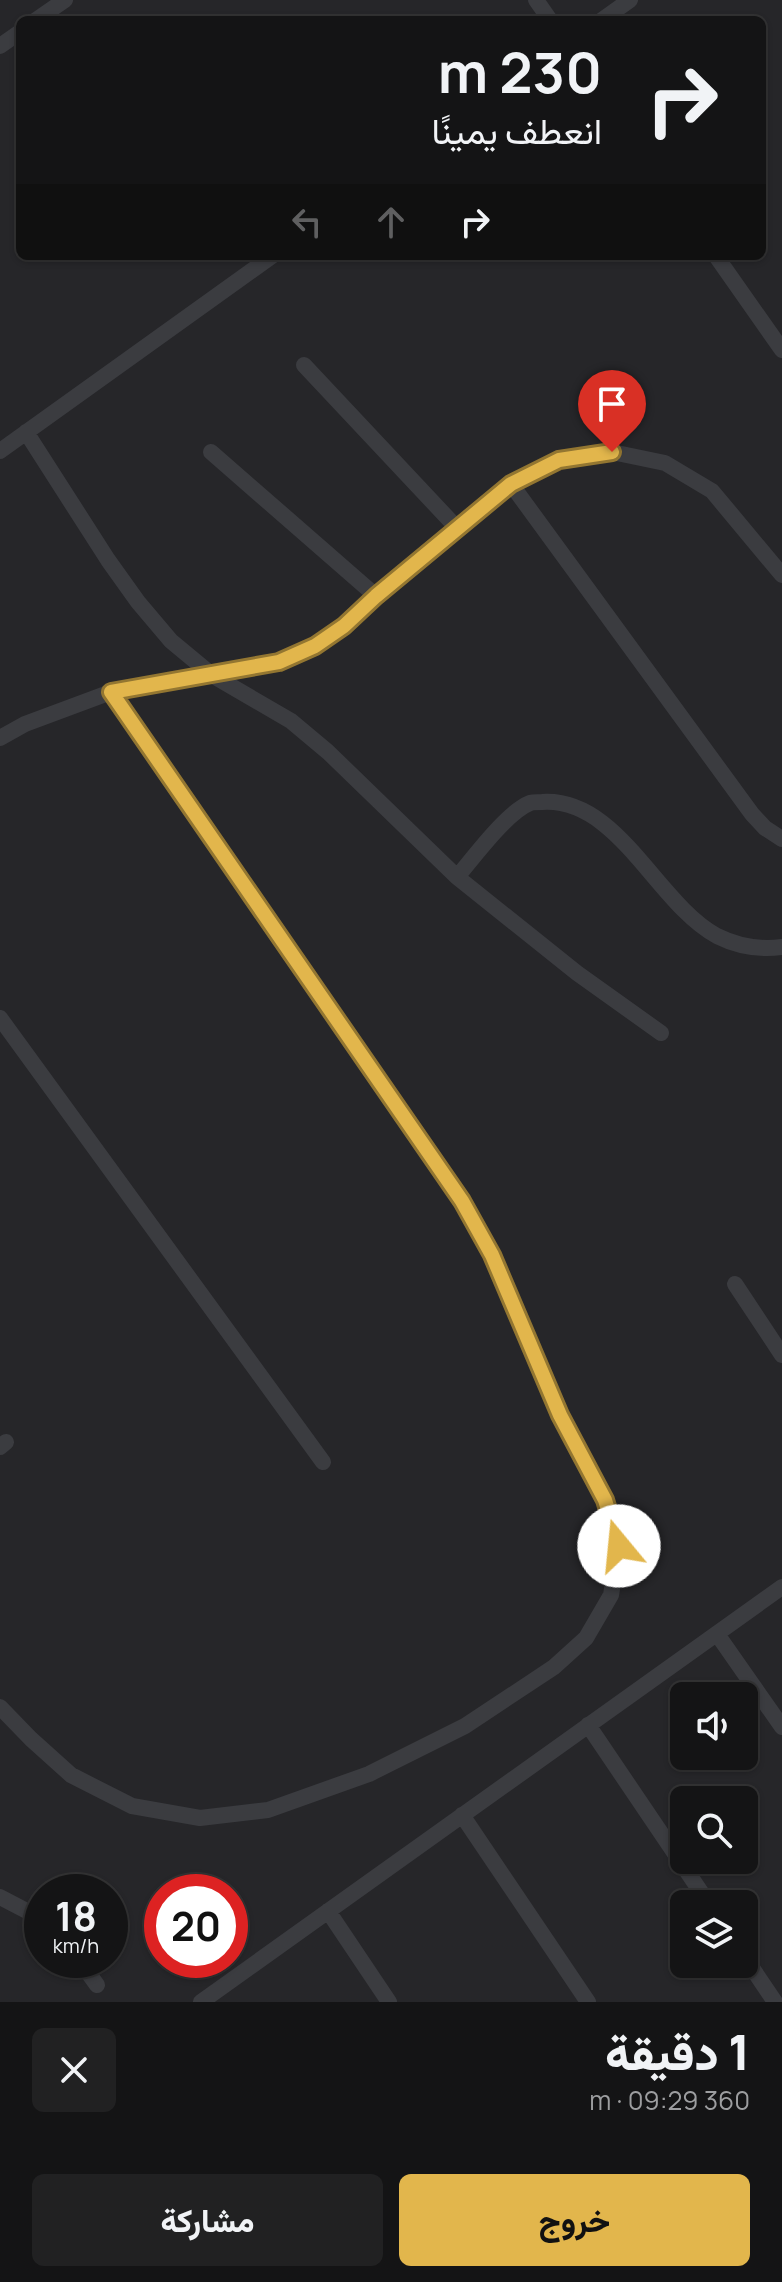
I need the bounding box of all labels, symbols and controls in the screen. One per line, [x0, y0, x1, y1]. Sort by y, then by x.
text: 230 m [438, 33, 602, 110]
icon: right [630, 48, 734, 152]
text: انعطف يمينًا [431, 106, 602, 155]
icon: left [285, 200, 329, 244]
icon: ahead [369, 200, 413, 244]
icon: right [453, 200, 497, 244]
pin [578, 370, 646, 452]
icon: arrive [590, 382, 634, 426]
position arrow [577, 1504, 661, 1588]
map controls [670, 1682, 758, 1978]
button: sound [670, 1682, 758, 1770]
button: search [670, 1786, 758, 1874]
speed limit sign: 20 [144, 1874, 248, 1978]
text: 18 [55, 1888, 97, 1943]
button: layers [670, 1890, 758, 1978]
text: km/h [53, 1932, 99, 1959]
text: 1 دقيقة [605, 2019, 750, 2084]
button: close [32, 2028, 116, 2112]
text: 360 m · 09:29 [589, 2082, 750, 2118]
button: مشاركة [32, 2174, 383, 2266]
button: خروج [399, 2174, 750, 2266]

